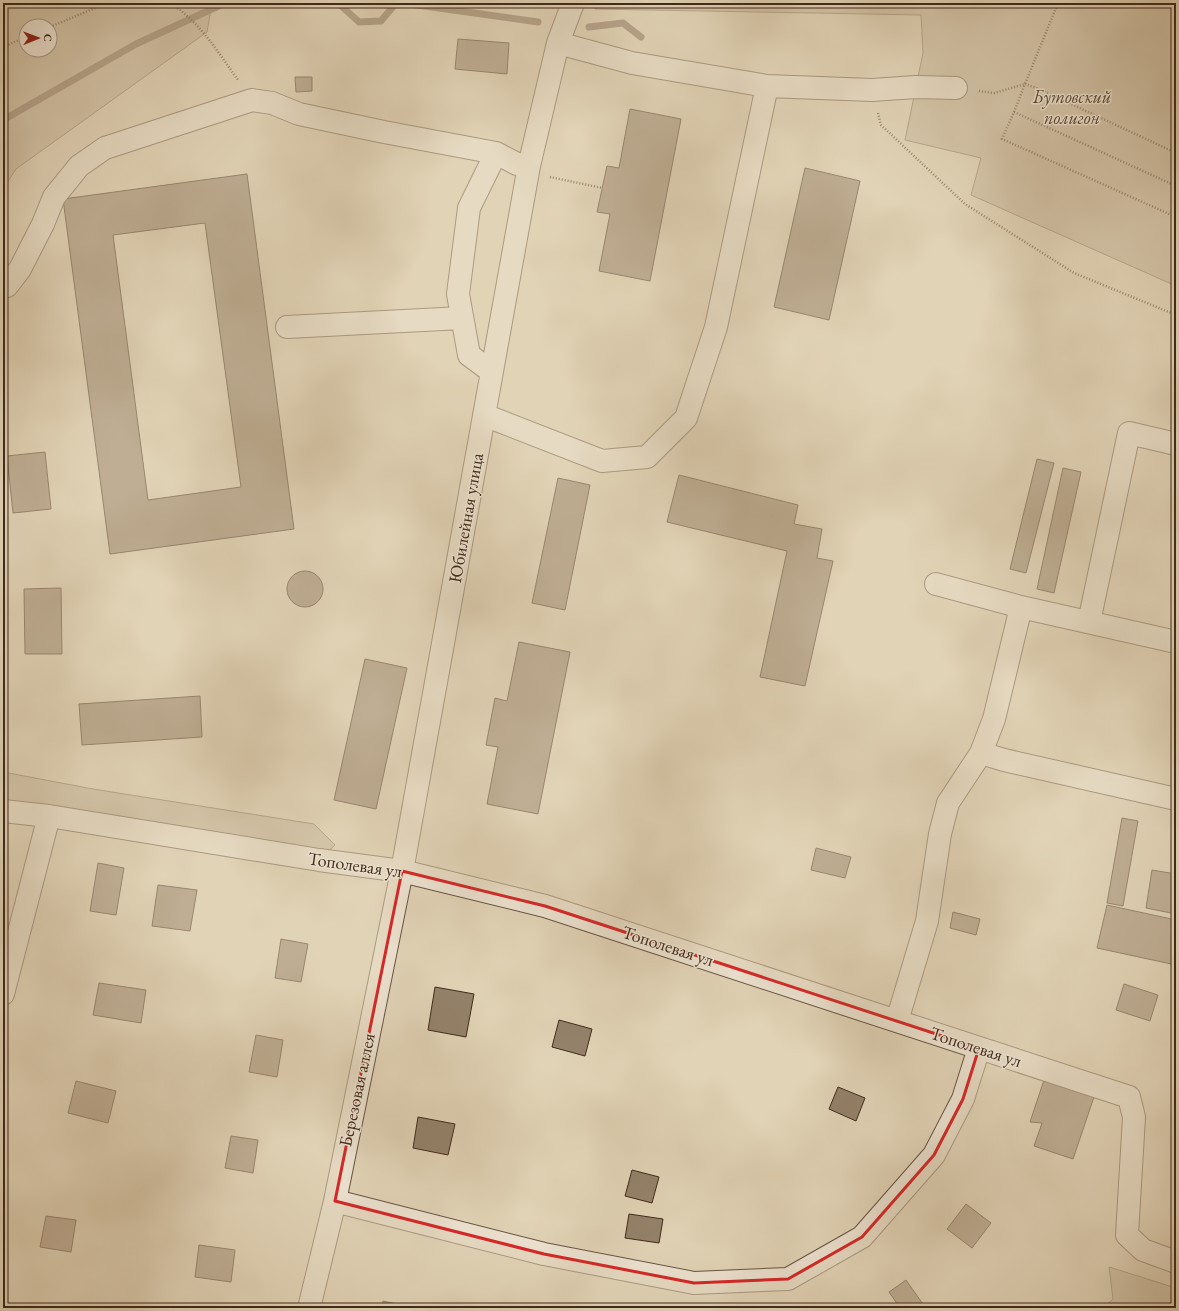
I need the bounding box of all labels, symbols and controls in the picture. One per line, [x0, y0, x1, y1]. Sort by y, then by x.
north arrow [18, 18, 58, 58]
text: С [41, 34, 55, 42]
park label: Бутовский полигон [1032, 85, 1111, 129]
street label: Юбилейная улица [443, 450, 488, 585]
street label: Тополевая ул [307, 847, 404, 883]
street label: Тополевая ул [620, 920, 717, 971]
street label: Тополевая ул [928, 1021, 1025, 1072]
street label: Березовая аллея [333, 1031, 380, 1149]

